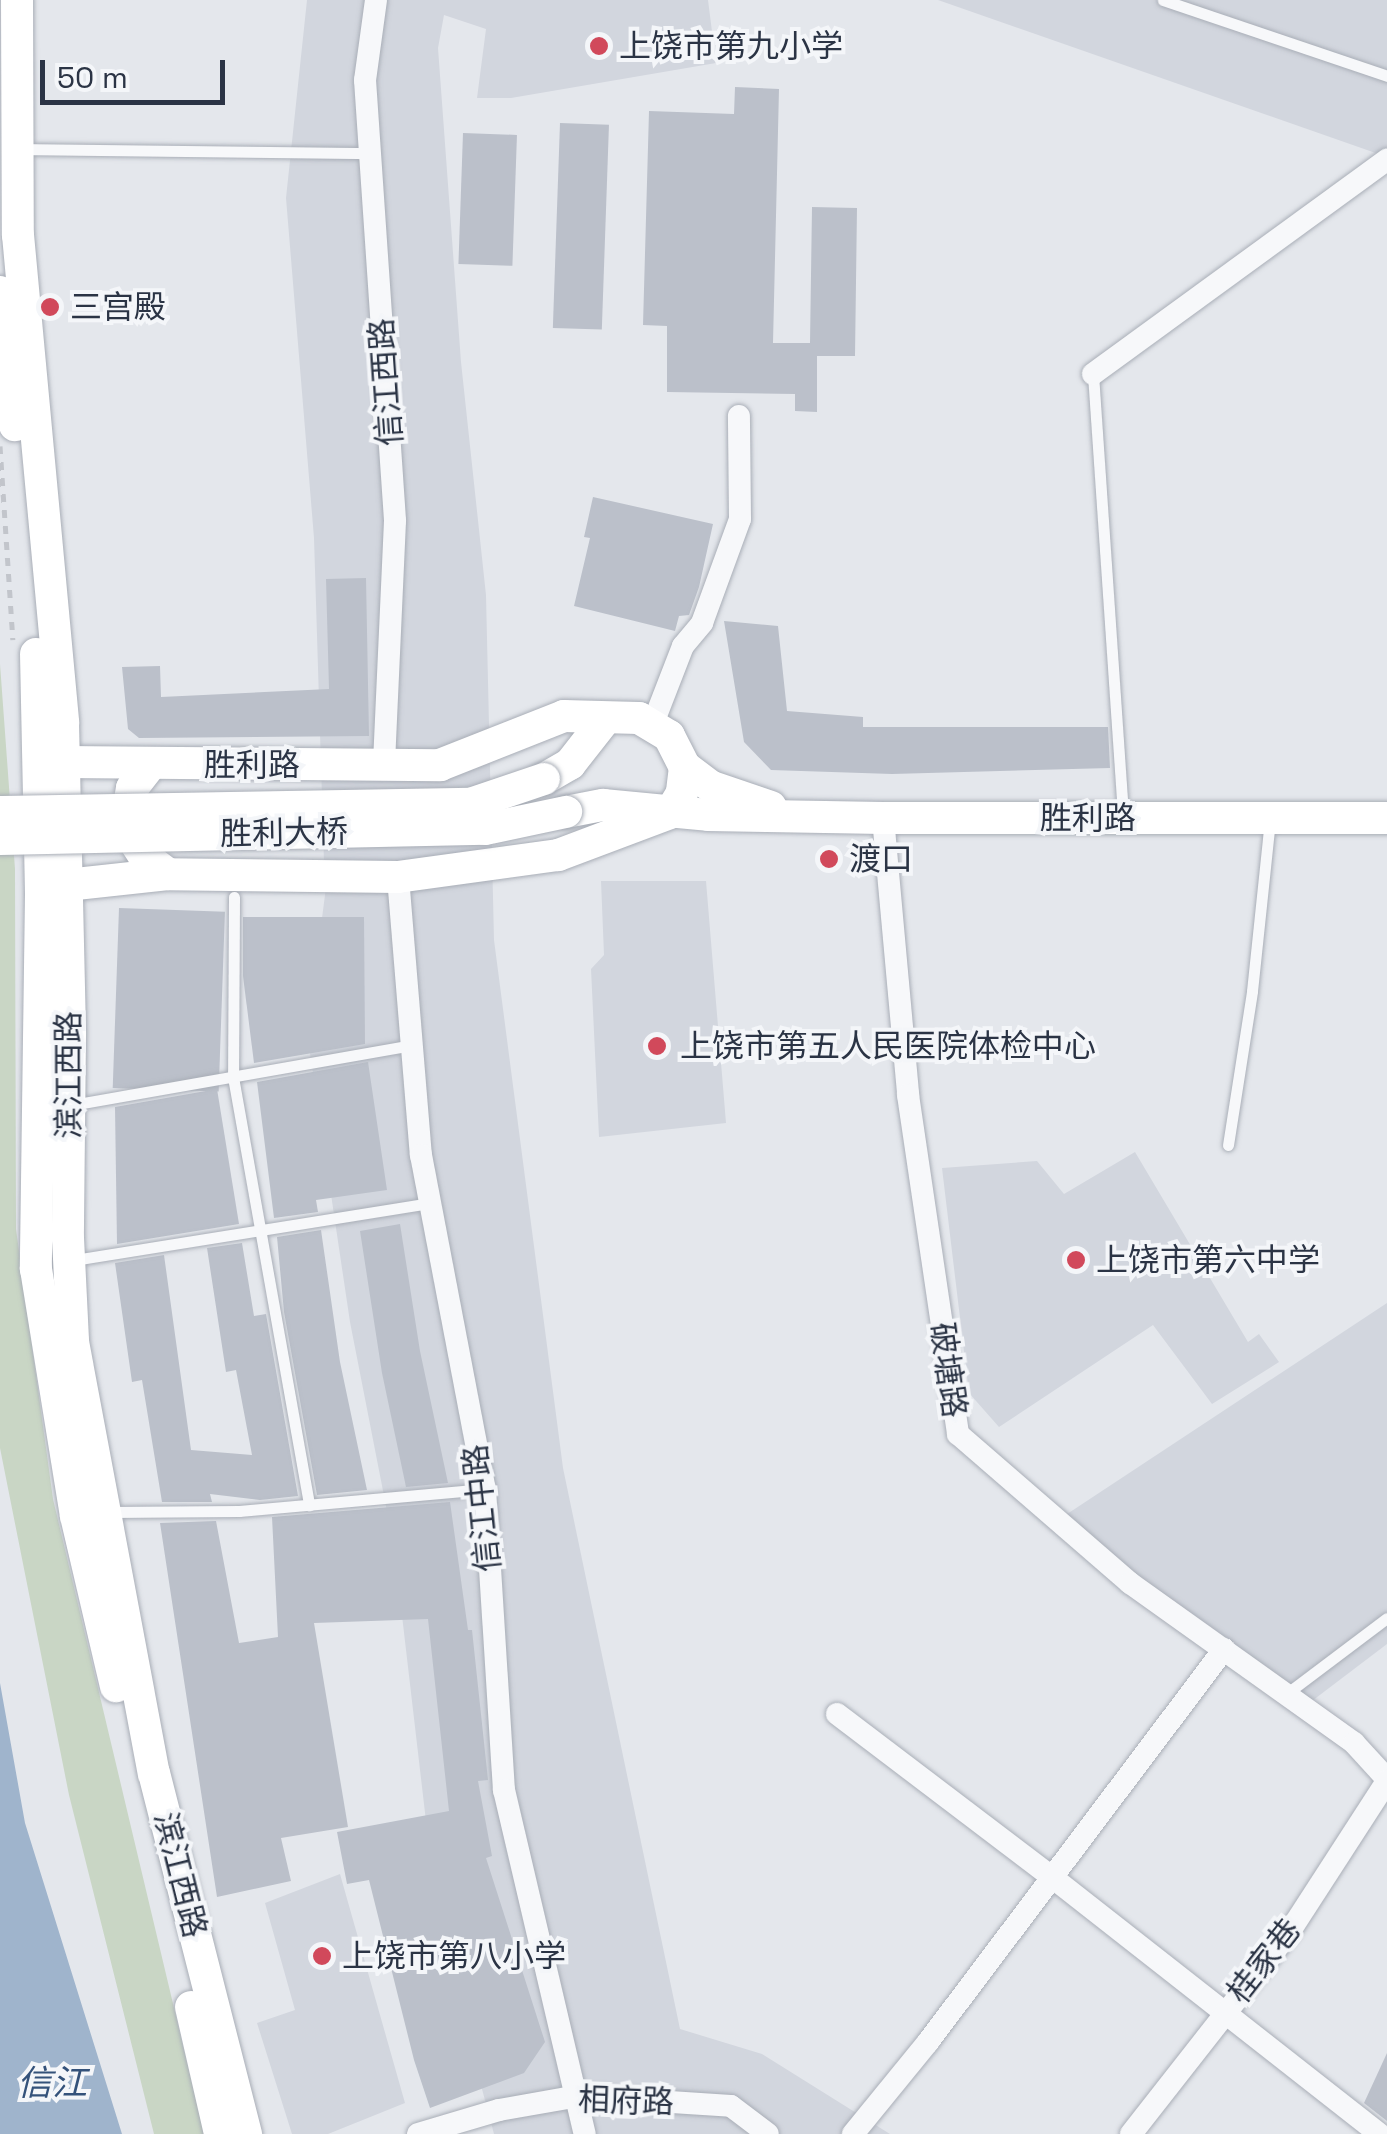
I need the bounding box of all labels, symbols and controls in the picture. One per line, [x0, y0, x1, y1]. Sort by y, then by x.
place label: 上饶市第九小学 [619, 27, 843, 65]
marker: 上饶市第九小学 [588, 35, 610, 57]
scale bar [45, 40, 230, 102]
text: 50 m [57, 58, 128, 97]
place label: 三宫殿 [70, 288, 166, 326]
marker: 三宫殿 [39, 296, 61, 318]
street label: 信江西路 [362, 317, 410, 447]
street label: 胜利路 [204, 746, 300, 784]
street label: 胜利路 [1040, 799, 1136, 837]
street label: 胜利大桥 [220, 813, 348, 853]
place label: 渡口 [849, 840, 913, 878]
marker: 渡口 [818, 848, 840, 870]
street label: 滨江西路 [50, 1011, 88, 1139]
place label: 上饶市第五人民医院体检中心 [680, 1027, 1096, 1065]
marker: 上饶市第五人民医院体检中心 [644, 1033, 670, 1059]
place label: 上饶市第六中学 [1096, 1241, 1320, 1279]
marker: 上饶市第六中学 [1065, 1249, 1087, 1271]
street label: 破塘路 [922, 1320, 974, 1420]
street label: 信江中路 [456, 1442, 508, 1574]
street label: 滨江西路 [146, 1808, 214, 1942]
street label: 桂家巷 [1219, 1911, 1309, 2011]
place label: 上饶市第八小学 [342, 1937, 566, 1975]
marker: 上饶市第八小学 [311, 1945, 333, 1967]
water label: 信江 [17, 2062, 87, 2104]
street label: 相府路 [577, 2080, 675, 2122]

